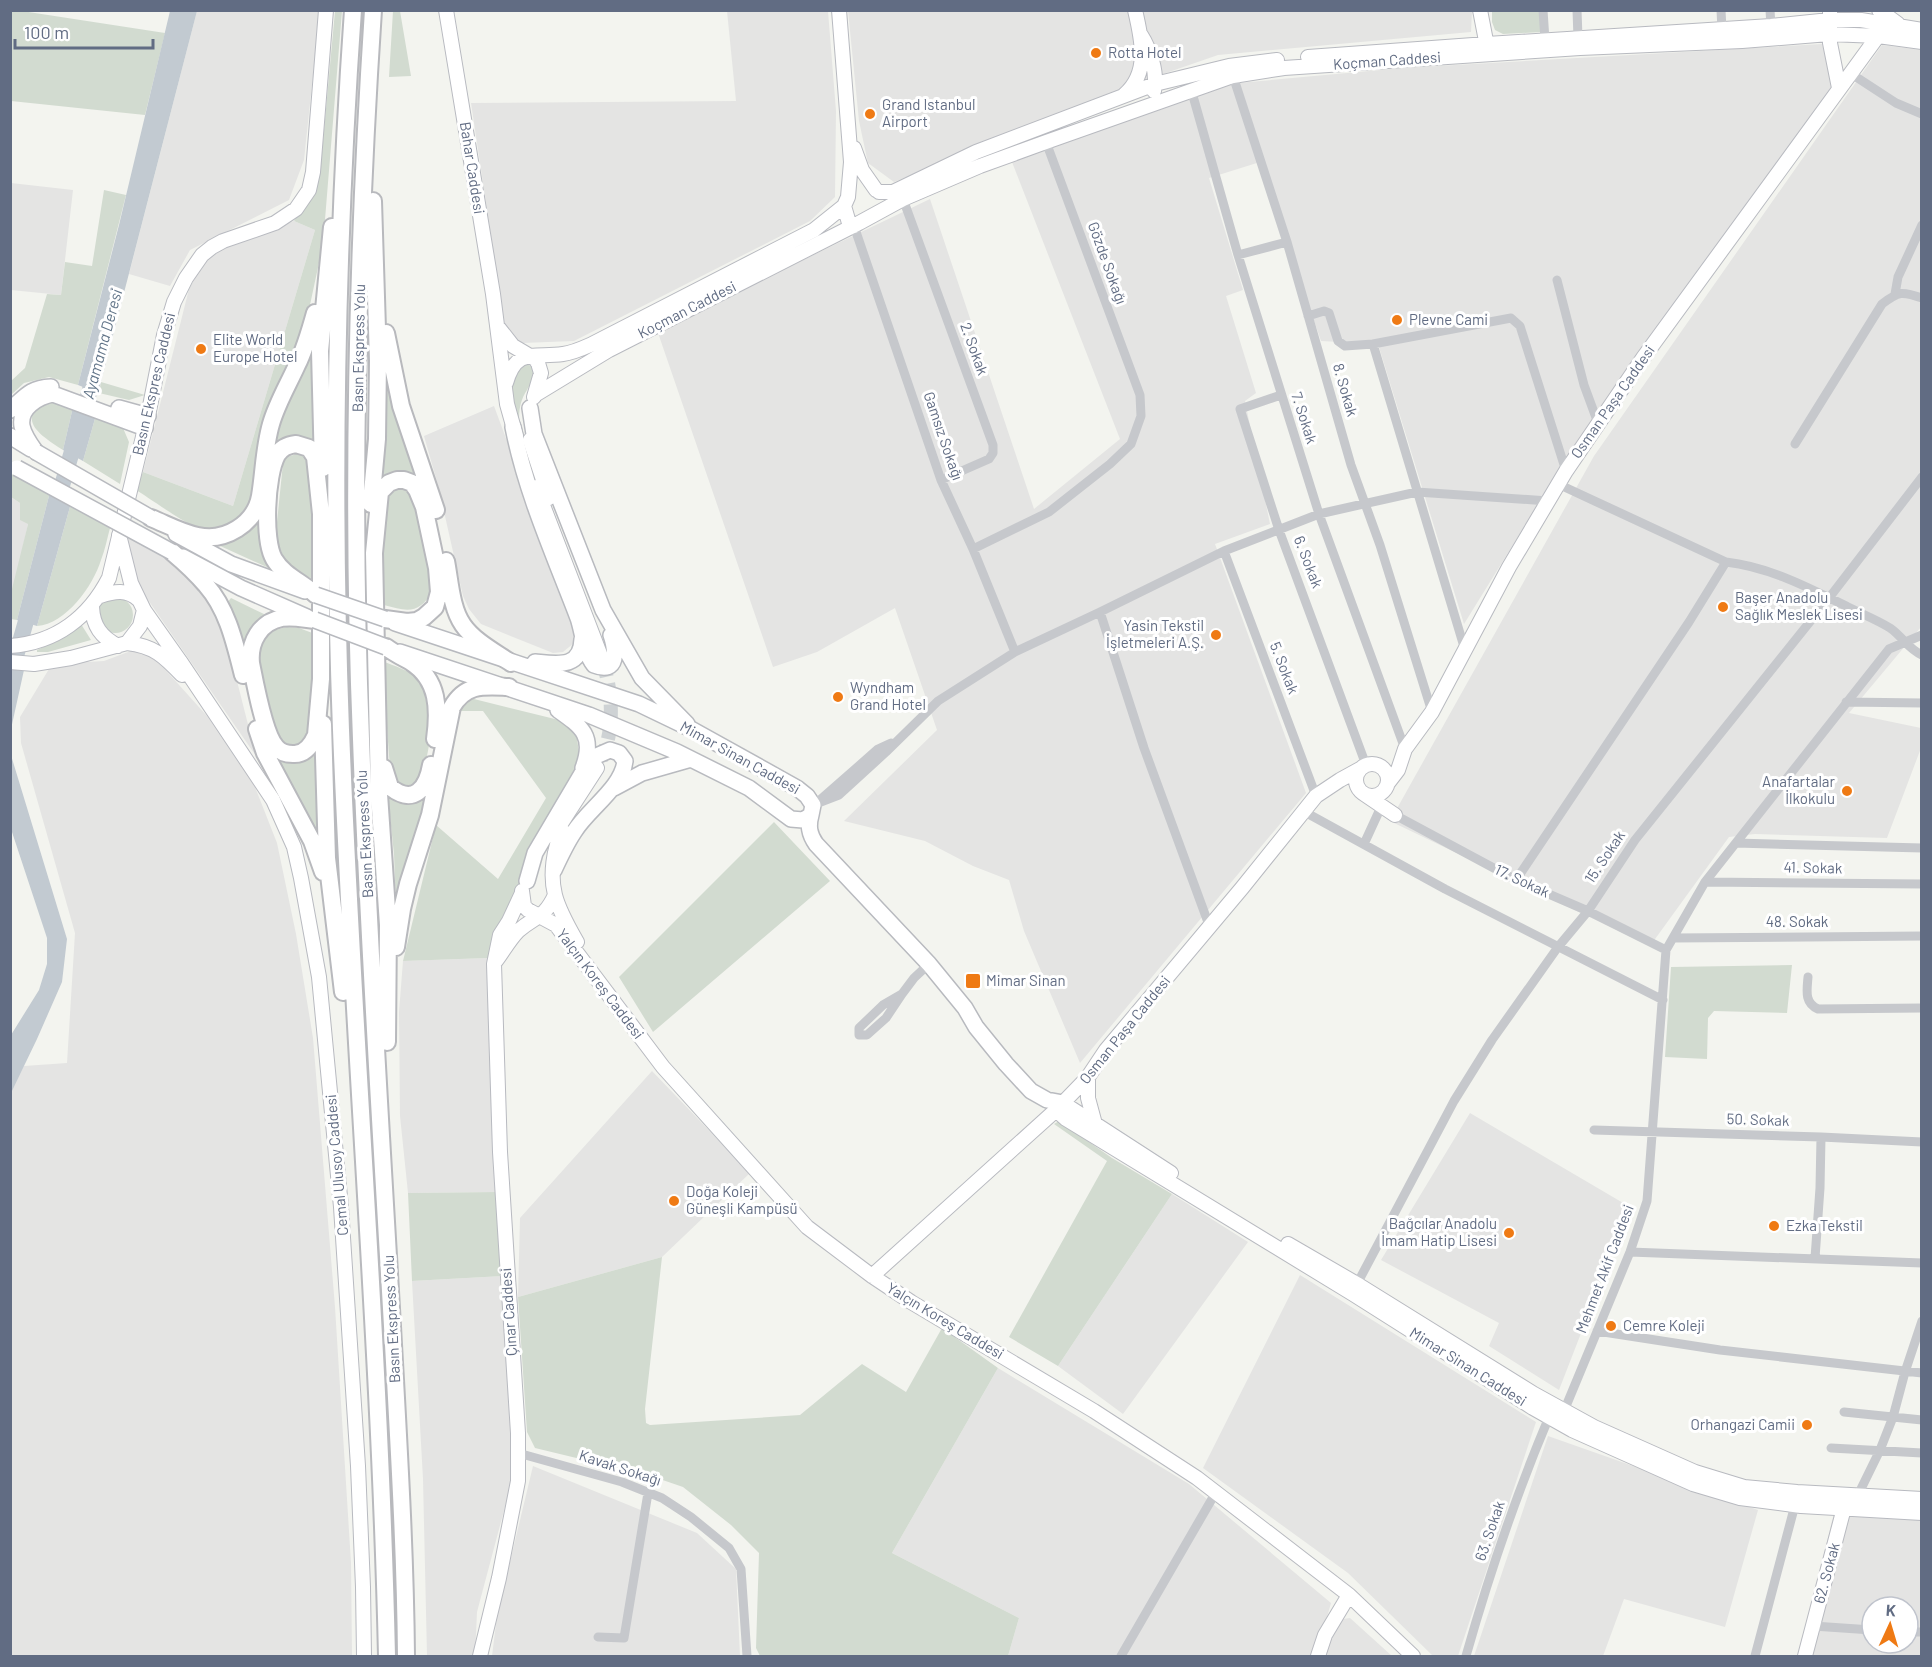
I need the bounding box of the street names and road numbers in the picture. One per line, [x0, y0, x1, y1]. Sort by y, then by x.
street label: Koçman Caddesi [1332, 47, 1441, 73]
street label: Bahar Caddesi [457, 120, 489, 215]
street label: Gözde Sokağı [1085, 219, 1131, 306]
street label: Koçman Caddesi [634, 277, 739, 342]
street label: Basın Ekspress Yolu [348, 284, 368, 412]
street label: Basın Ekspres Caddesi [128, 311, 178, 457]
street label: 2. Sokak [957, 320, 993, 378]
street label: Osman Paşa Caddesi [1566, 341, 1658, 462]
street label: 8. Sokak [1330, 361, 1362, 419]
street label: Gamsız Sokağı [920, 389, 967, 482]
street label: 7. Sokak [1288, 390, 1322, 446]
street label: 6. Sokak [1291, 533, 1327, 591]
street label: 5. Sokak [1267, 639, 1303, 697]
street label: Mimar Sinan Caddesi [677, 717, 804, 798]
street label: Basın Ekspress Yolu [352, 770, 376, 899]
street label: 15. Sokak [1580, 826, 1629, 886]
street label: 41. Sokak [1783, 857, 1843, 877]
street label: 17. Sokak [1492, 860, 1553, 901]
street label: 48. Sokak [1766, 912, 1829, 930]
street label: Yalçın Koreş Caddesi [553, 925, 648, 1042]
street label: Osman Paşa Caddesi [1075, 972, 1173, 1087]
street label: Cemal Ulusoy Caddesi [321, 1094, 351, 1236]
street label: 50. Sokak [1726, 1109, 1790, 1129]
street label: Mehmet Akif Caddesi [1571, 1202, 1637, 1335]
street label: Basın Ekspress Yolu [379, 1255, 403, 1384]
street label: Çınar Caddesi [496, 1267, 520, 1357]
street label: Yalçın Koreş Caddesi [884, 1278, 1007, 1362]
street label: Mimar Sinan Caddesi [1407, 1323, 1530, 1409]
street label: Kavak Sokağı [577, 1445, 664, 1489]
street label: 63. Sokak [1470, 1498, 1508, 1563]
street label: 62. Sokak [1809, 1540, 1843, 1605]

